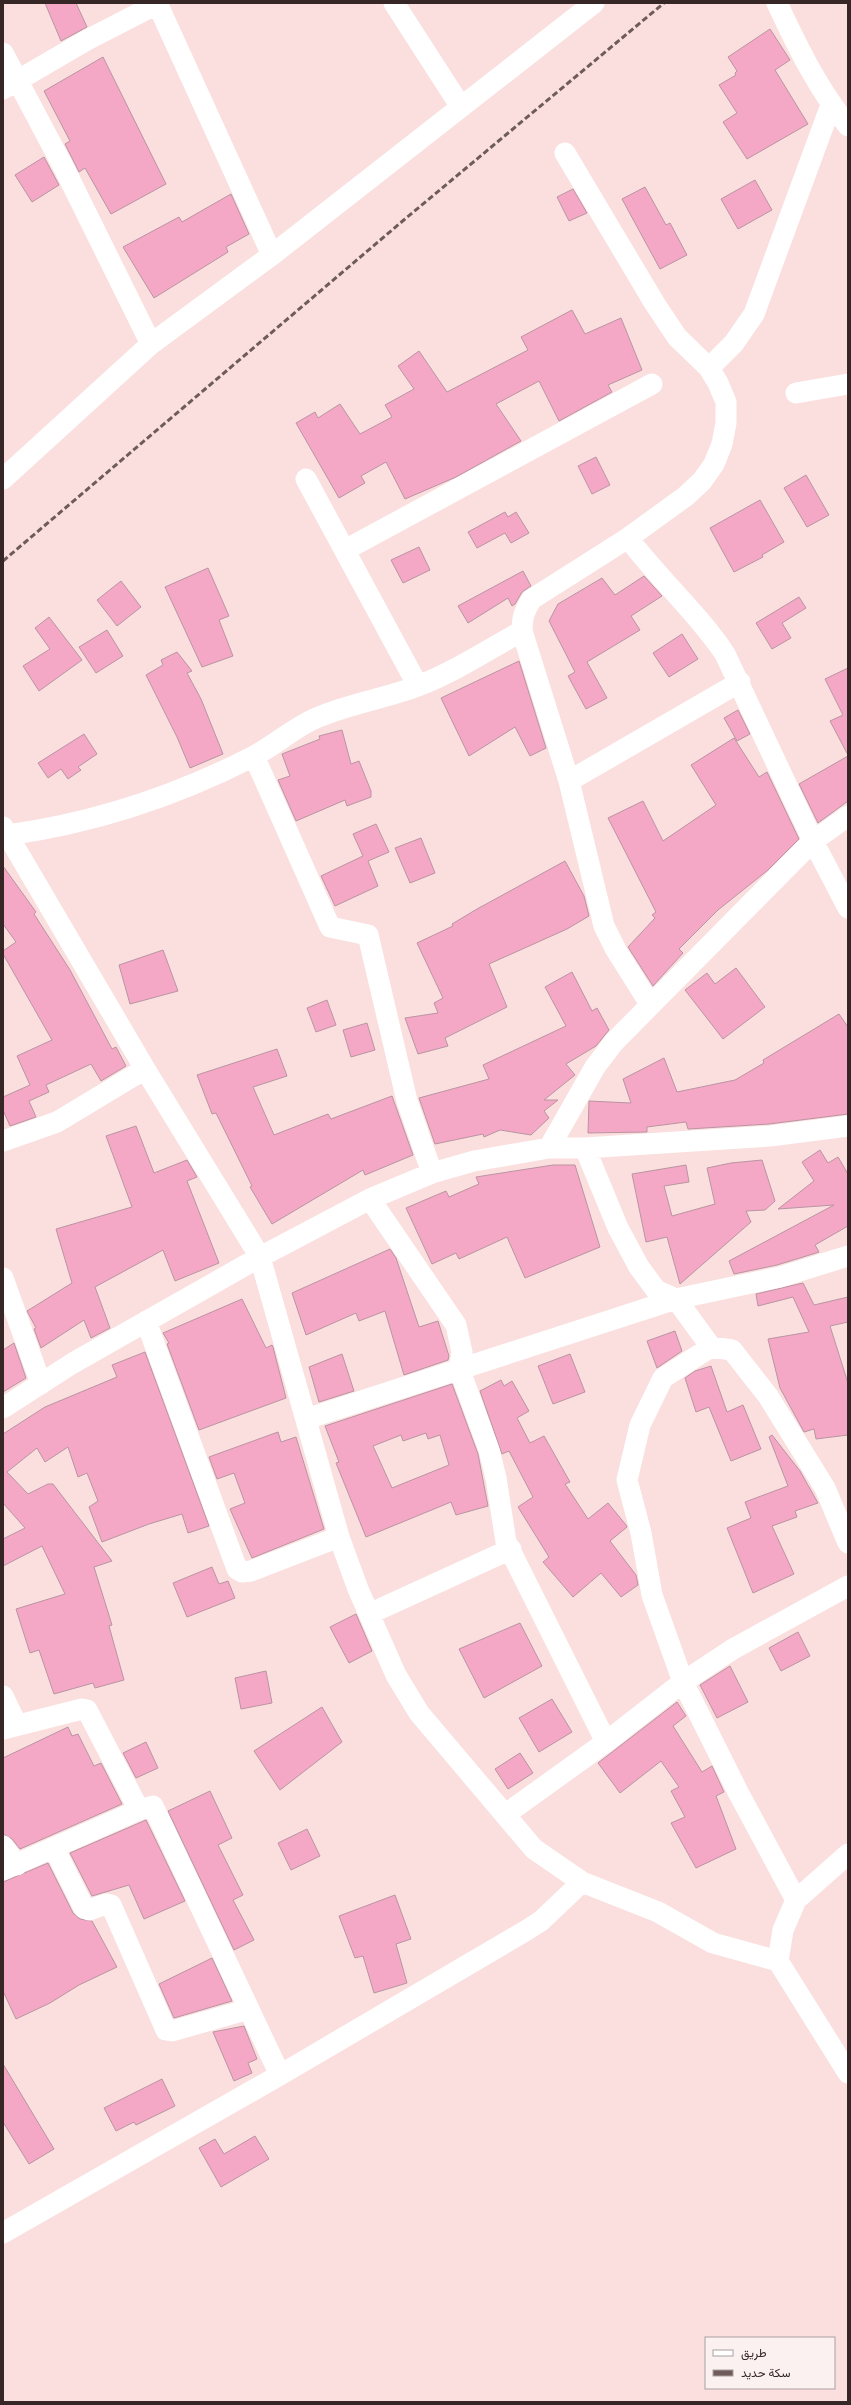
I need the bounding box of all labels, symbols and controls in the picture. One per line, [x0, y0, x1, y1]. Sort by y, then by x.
legend [705, 2337, 835, 2389]
text: طريق [741, 2345, 767, 2361]
text: سكة حديد [741, 2365, 790, 2380]

